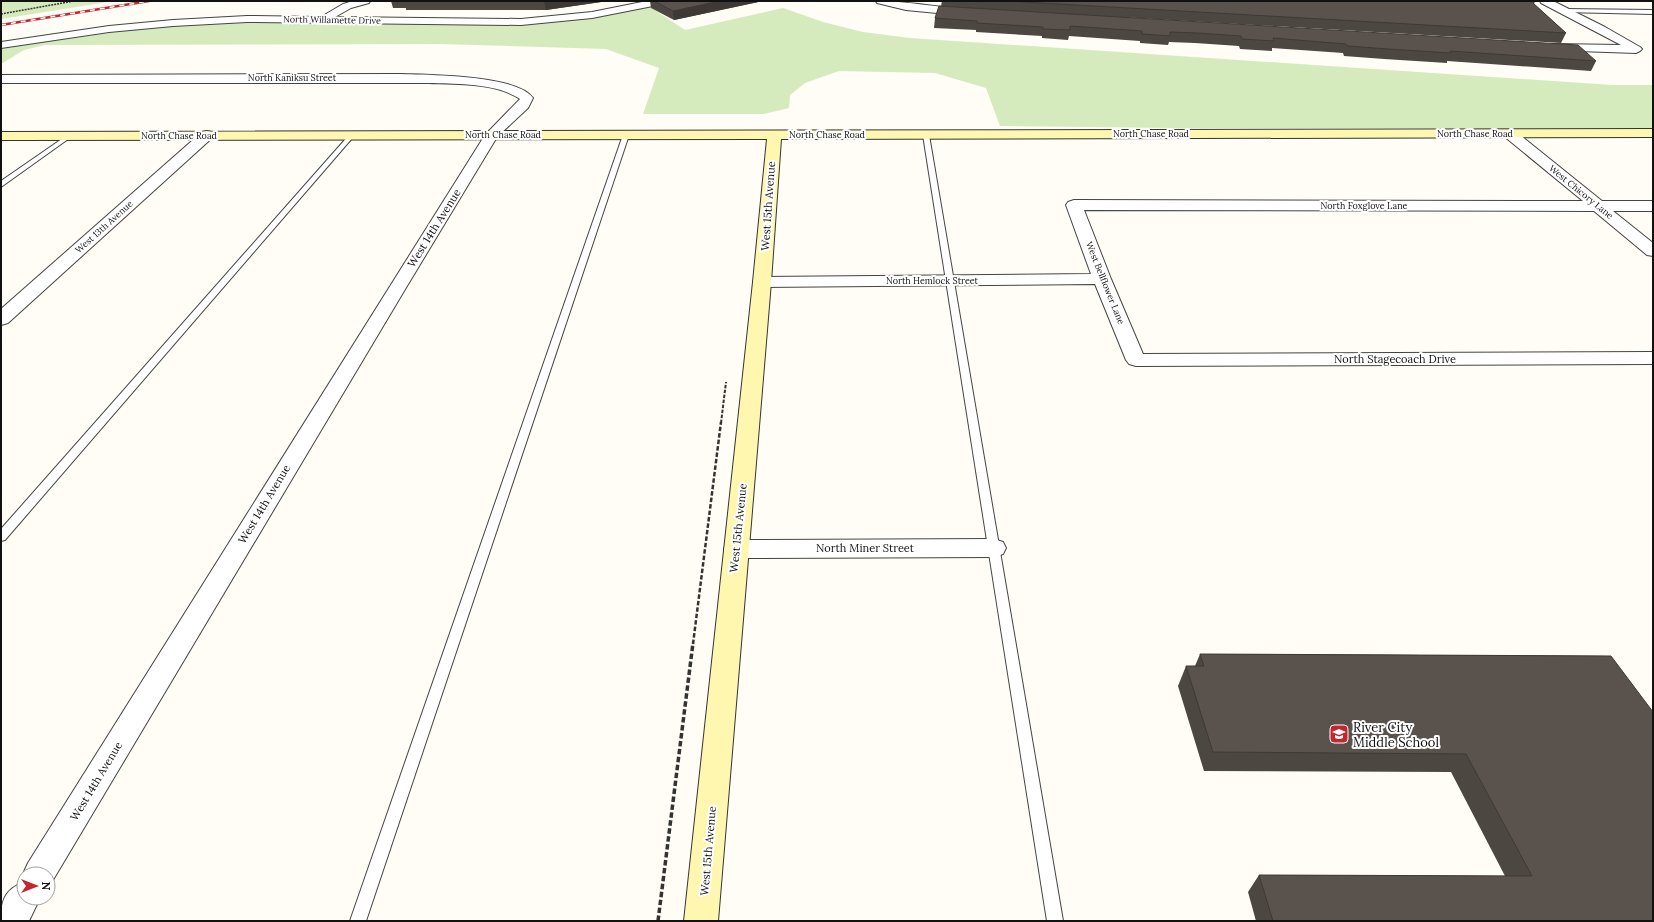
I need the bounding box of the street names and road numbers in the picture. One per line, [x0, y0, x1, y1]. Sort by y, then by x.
street label: North Willamette Drive [283, 13, 381, 26]
street label: North Kaniksu Street [248, 72, 337, 83]
street label: North Chase Road [1113, 128, 1190, 139]
street label: North Chase Road [1437, 128, 1514, 139]
street label: North Chase Road [465, 129, 542, 140]
street label: North Chase Road [789, 129, 866, 140]
street label: North Chase Road [141, 130, 218, 141]
street label: West 15th Avenue [758, 161, 778, 251]
street label: West Chicory Lane [1547, 162, 1616, 221]
street label: West 14th Avenue [404, 186, 464, 270]
street label: West 13th Avenue [73, 198, 135, 255]
street label: North Foxglove Lane [1320, 200, 1408, 211]
street label: West Bellflower Lane [1084, 240, 1127, 326]
street label: North Hemlock Street [886, 275, 979, 286]
street label: North Stagecoach Drive [1334, 352, 1456, 366]
street label: West 14th Avenue [235, 462, 293, 546]
street label: West 15th Avenue [726, 483, 750, 573]
street label: North Miner Street [816, 541, 915, 555]
street label: West 14th Avenue [67, 739, 125, 823]
street label: West 15th Avenue [697, 806, 719, 896]

